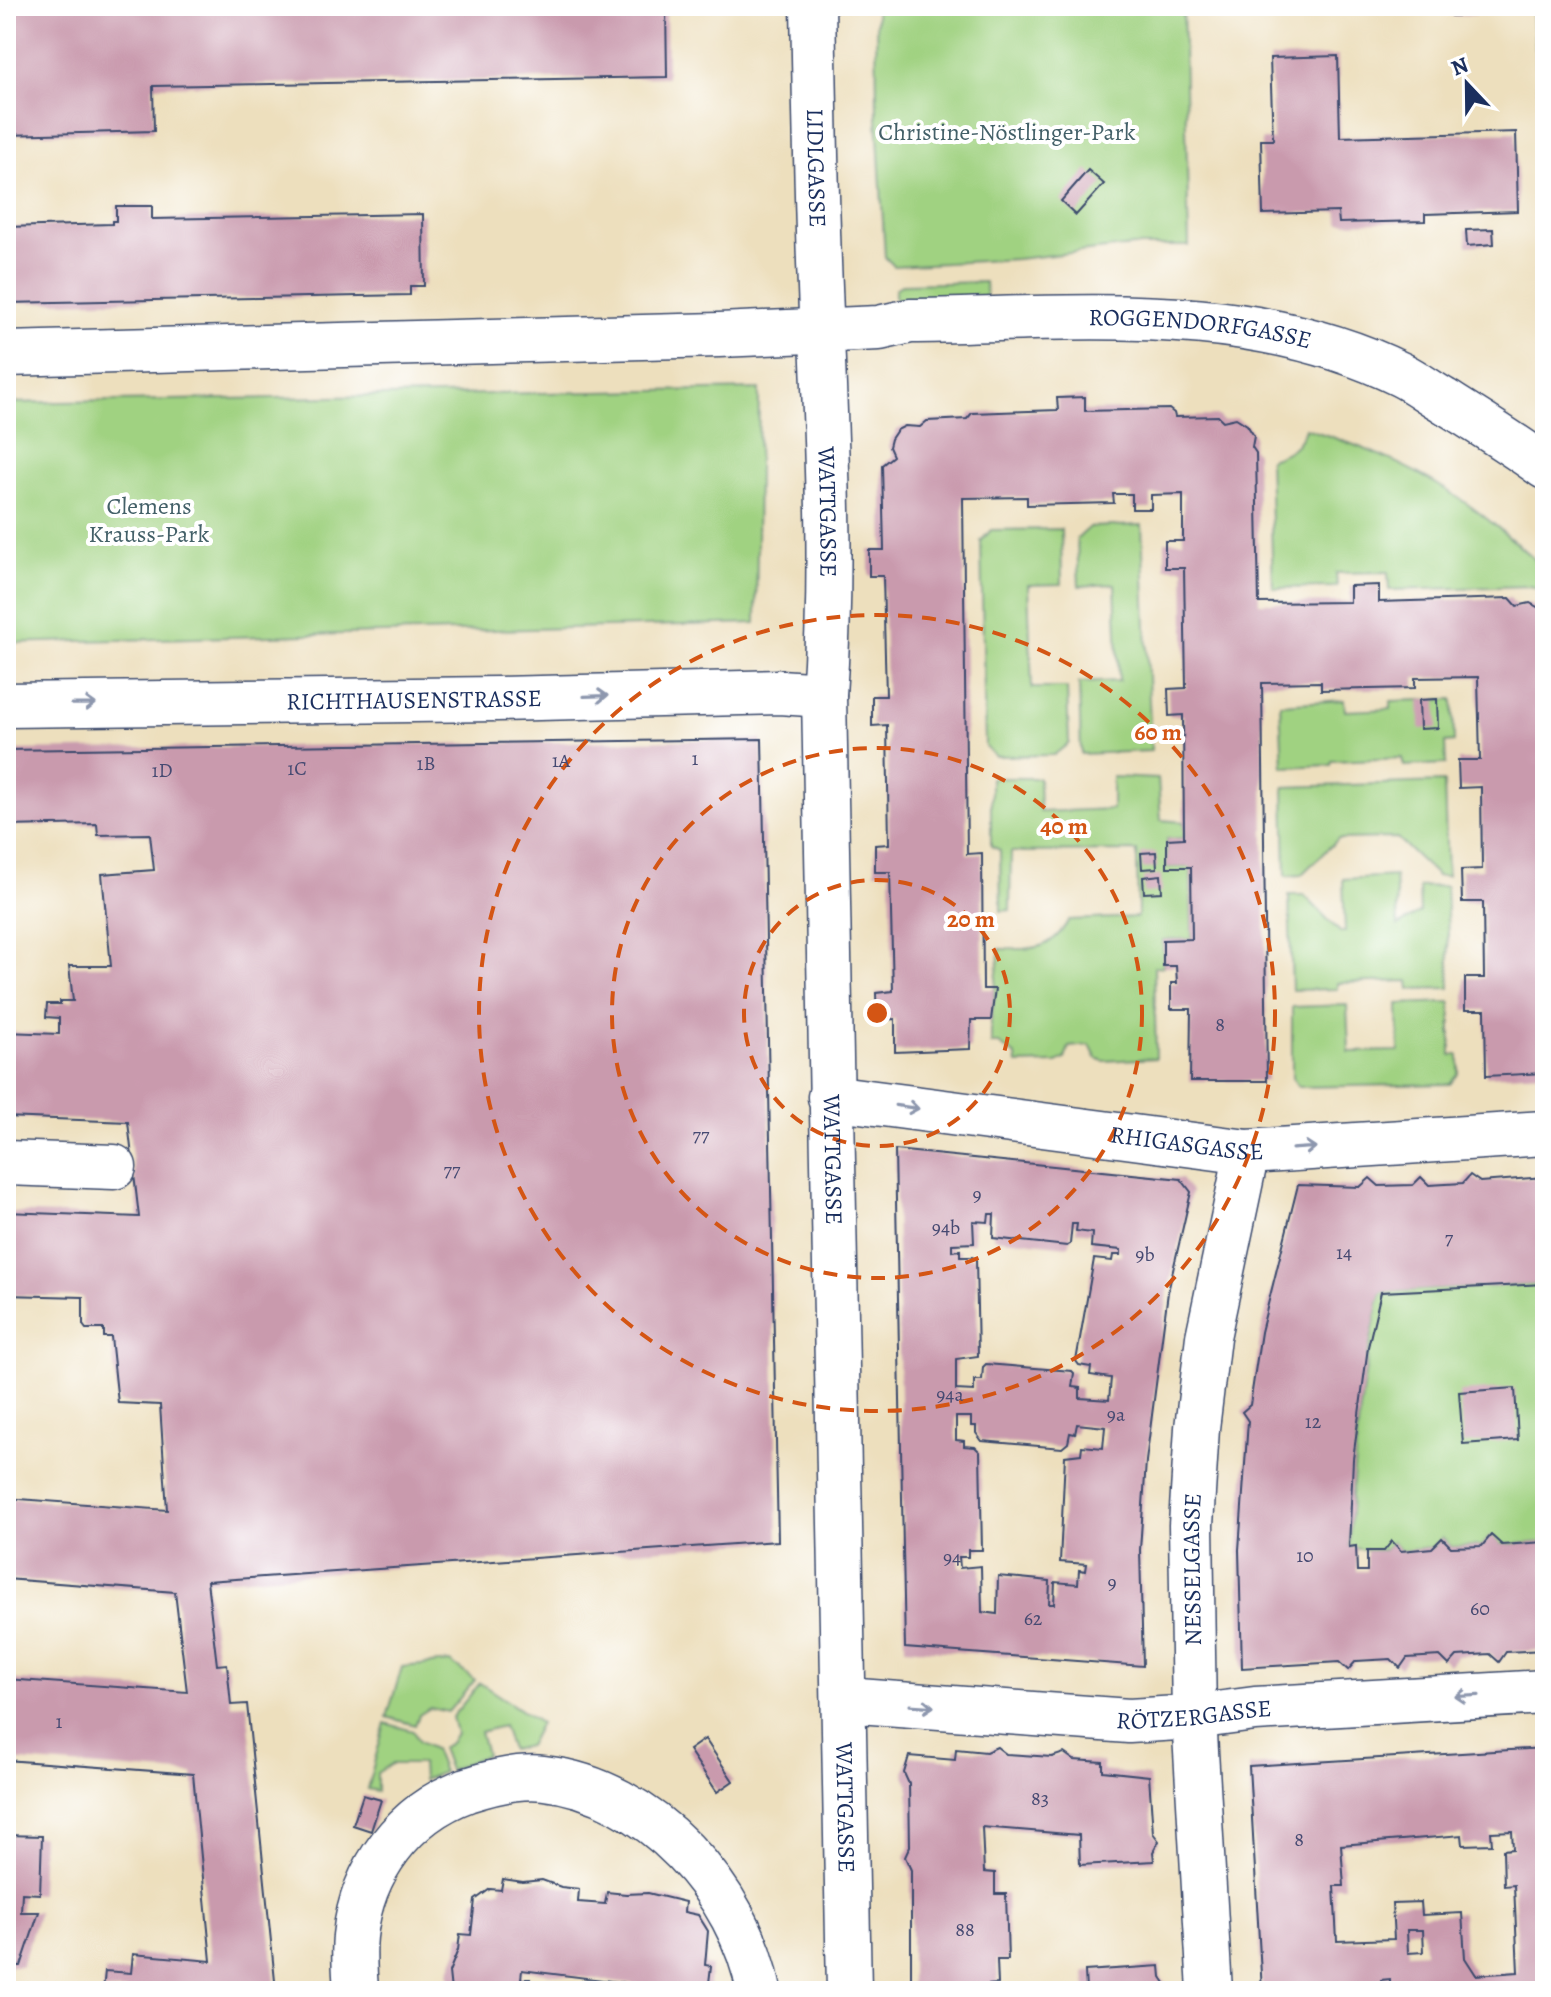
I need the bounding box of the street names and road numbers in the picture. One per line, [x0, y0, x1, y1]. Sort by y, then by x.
street label: LIDLGASSE [799, 108, 834, 228]
street label: ROGGENDORFGASSE [1089, 301, 1315, 356]
street label: WATTGASSE [810, 445, 845, 577]
street label: RICHTHAUSENSTRASSE [286, 682, 542, 718]
street label: WATTGASSE [816, 1093, 850, 1225]
street label: RHIGASGASSE [1109, 1118, 1264, 1168]
street label: NESSELGASSE [1175, 1492, 1209, 1646]
street label: RÖTZERGASSE [1115, 1692, 1272, 1737]
street label: WATTGASSE [828, 1741, 863, 1873]

